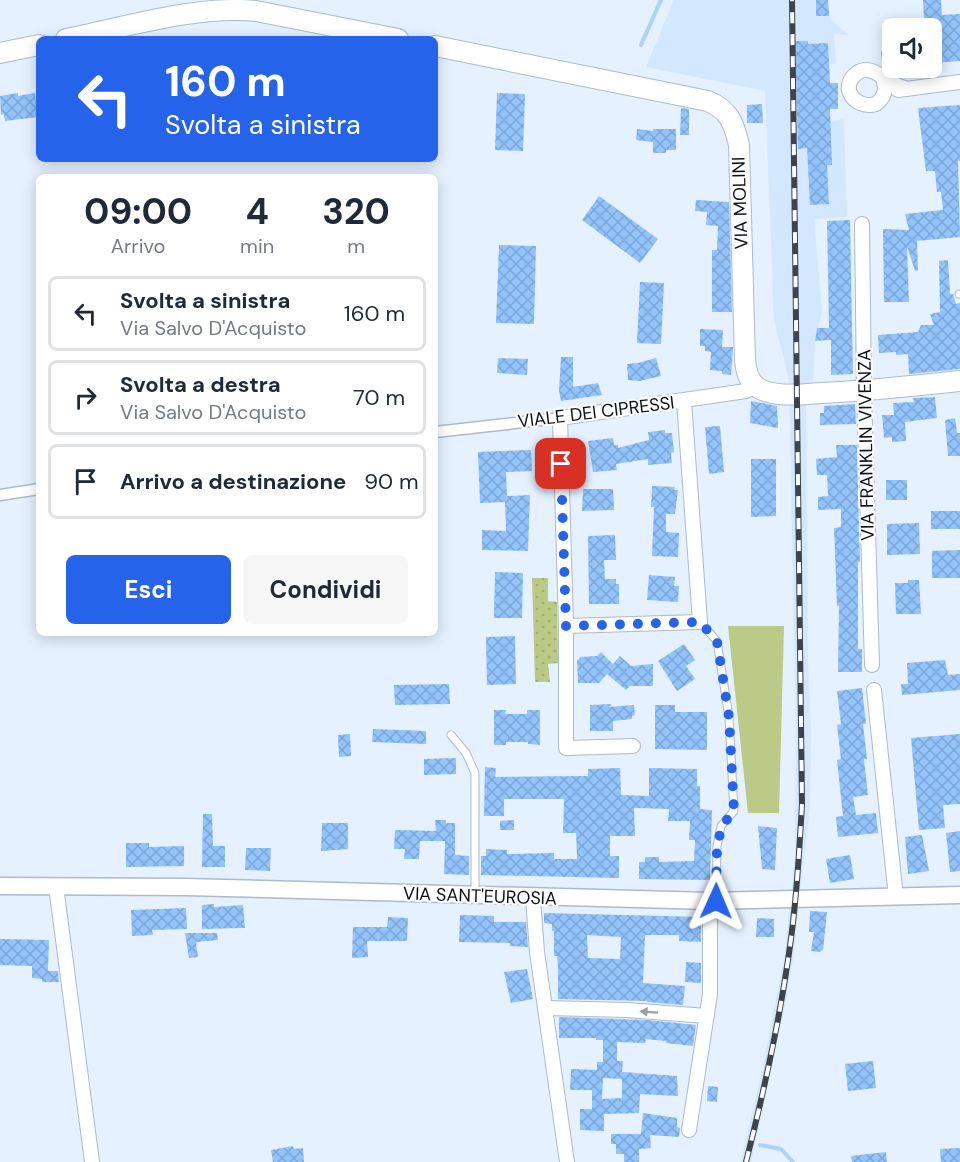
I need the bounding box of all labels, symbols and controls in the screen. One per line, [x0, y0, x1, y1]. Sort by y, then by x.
map controls [882, 18, 942, 78]
button: sound [882, 18, 942, 78]
text: 160 m [165, 54, 286, 109]
icon: left [66, 60, 144, 138]
text: Svolta a sinistra [165, 107, 361, 142]
street label: VIA MOLINI [726, 156, 754, 250]
text: 09:00 [84, 188, 192, 235]
text: 4 [245, 188, 269, 235]
text: 320 [322, 188, 390, 235]
text: Arrivo [111, 233, 165, 259]
text: min [240, 233, 274, 259]
text: m [347, 233, 365, 259]
text: Svolta a sinistra [120, 286, 290, 315]
icon: left [69, 297, 102, 330]
text: 160 m [344, 299, 405, 328]
text: Via Salvo D'Acquisto [120, 315, 306, 341]
street label: VIA FRANKLIN VIVENZA [852, 349, 880, 541]
text: Svolta a destra [120, 370, 281, 399]
icon: right [69, 381, 102, 414]
text: 70 m [353, 383, 405, 412]
street label: VIALE DEI CIPRESSI [516, 390, 676, 434]
text: Via Salvo D'Acquisto [120, 399, 306, 425]
pin [535, 438, 586, 489]
icon: arrive [544, 447, 577, 480]
icon: arrive [69, 465, 102, 498]
text: Arrivo a destinazione [120, 467, 346, 496]
text: 90 m [364, 467, 419, 496]
button: Esci [66, 555, 231, 624]
button: Condividi [243, 555, 408, 624]
position arrow [684, 869, 748, 933]
street label: VIA SANT'EUROSIA [403, 881, 557, 911]
one-way arrow [639, 1007, 658, 1016]

